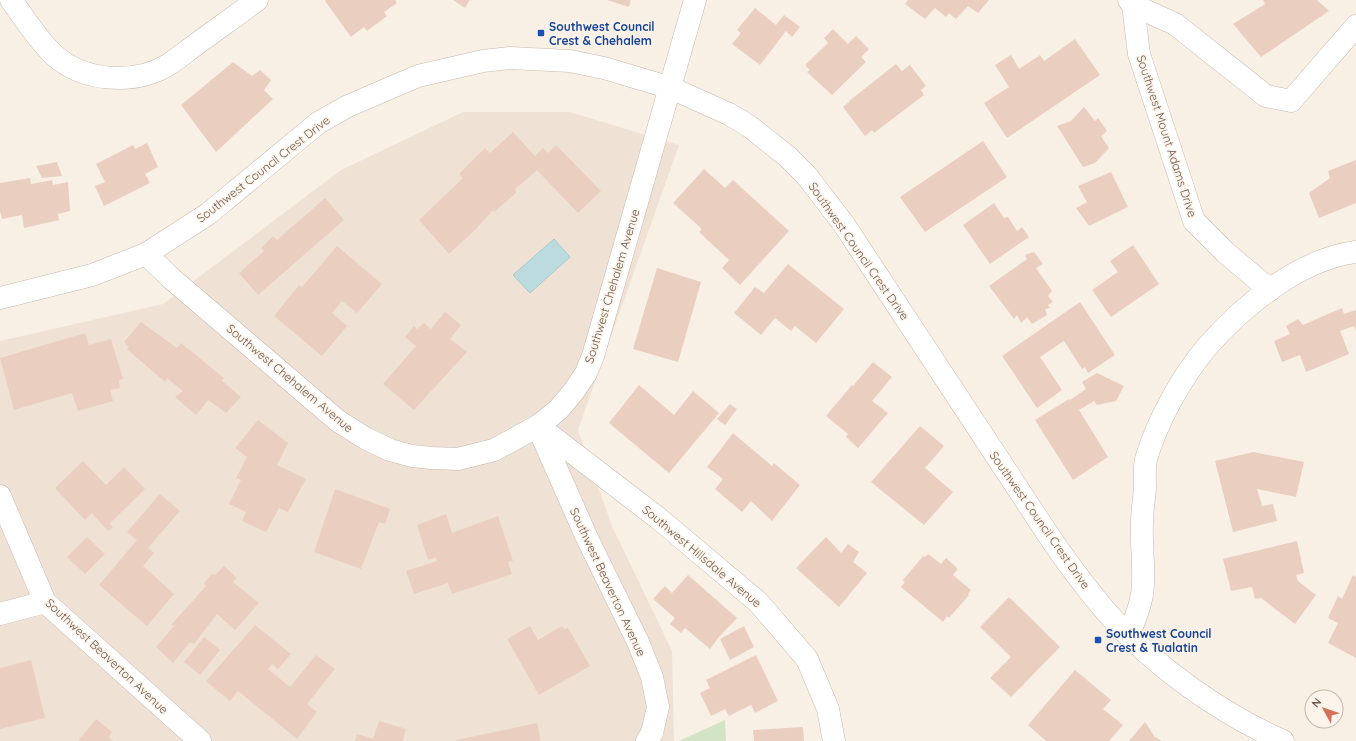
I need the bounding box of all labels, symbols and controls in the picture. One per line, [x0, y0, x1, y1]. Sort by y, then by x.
place label: Southwest Council Crest & Chehalem [549, 19, 655, 48]
marker: Southwest Council Crest & Chehalem [536, 28, 546, 38]
street label: Southwest Mount Adams Drive [1134, 53, 1200, 219]
street label: Southwest Council Crest Drive [193, 112, 333, 226]
street label: Southwest Council Crest Drive [806, 179, 913, 323]
street label: Southwest Chehalem Avenue [581, 207, 643, 365]
street label: Southwest Chehalem Avenue [224, 321, 357, 436]
street label: Southwest Council Crest Drive [987, 448, 1094, 592]
street label: Southwest Hillsdale Avenue [639, 502, 765, 610]
street label: Southwest Beaverton Avenue [567, 505, 649, 659]
street label: Southwest Beaverton Avenue [42, 595, 172, 717]
place label: Southwest Council Crest & Tualatin [1106, 626, 1212, 655]
marker: Southwest Council Crest & Tualatin [1093, 635, 1103, 645]
north arrow [1304, 689, 1344, 729]
text: N [1308, 695, 1324, 710]

